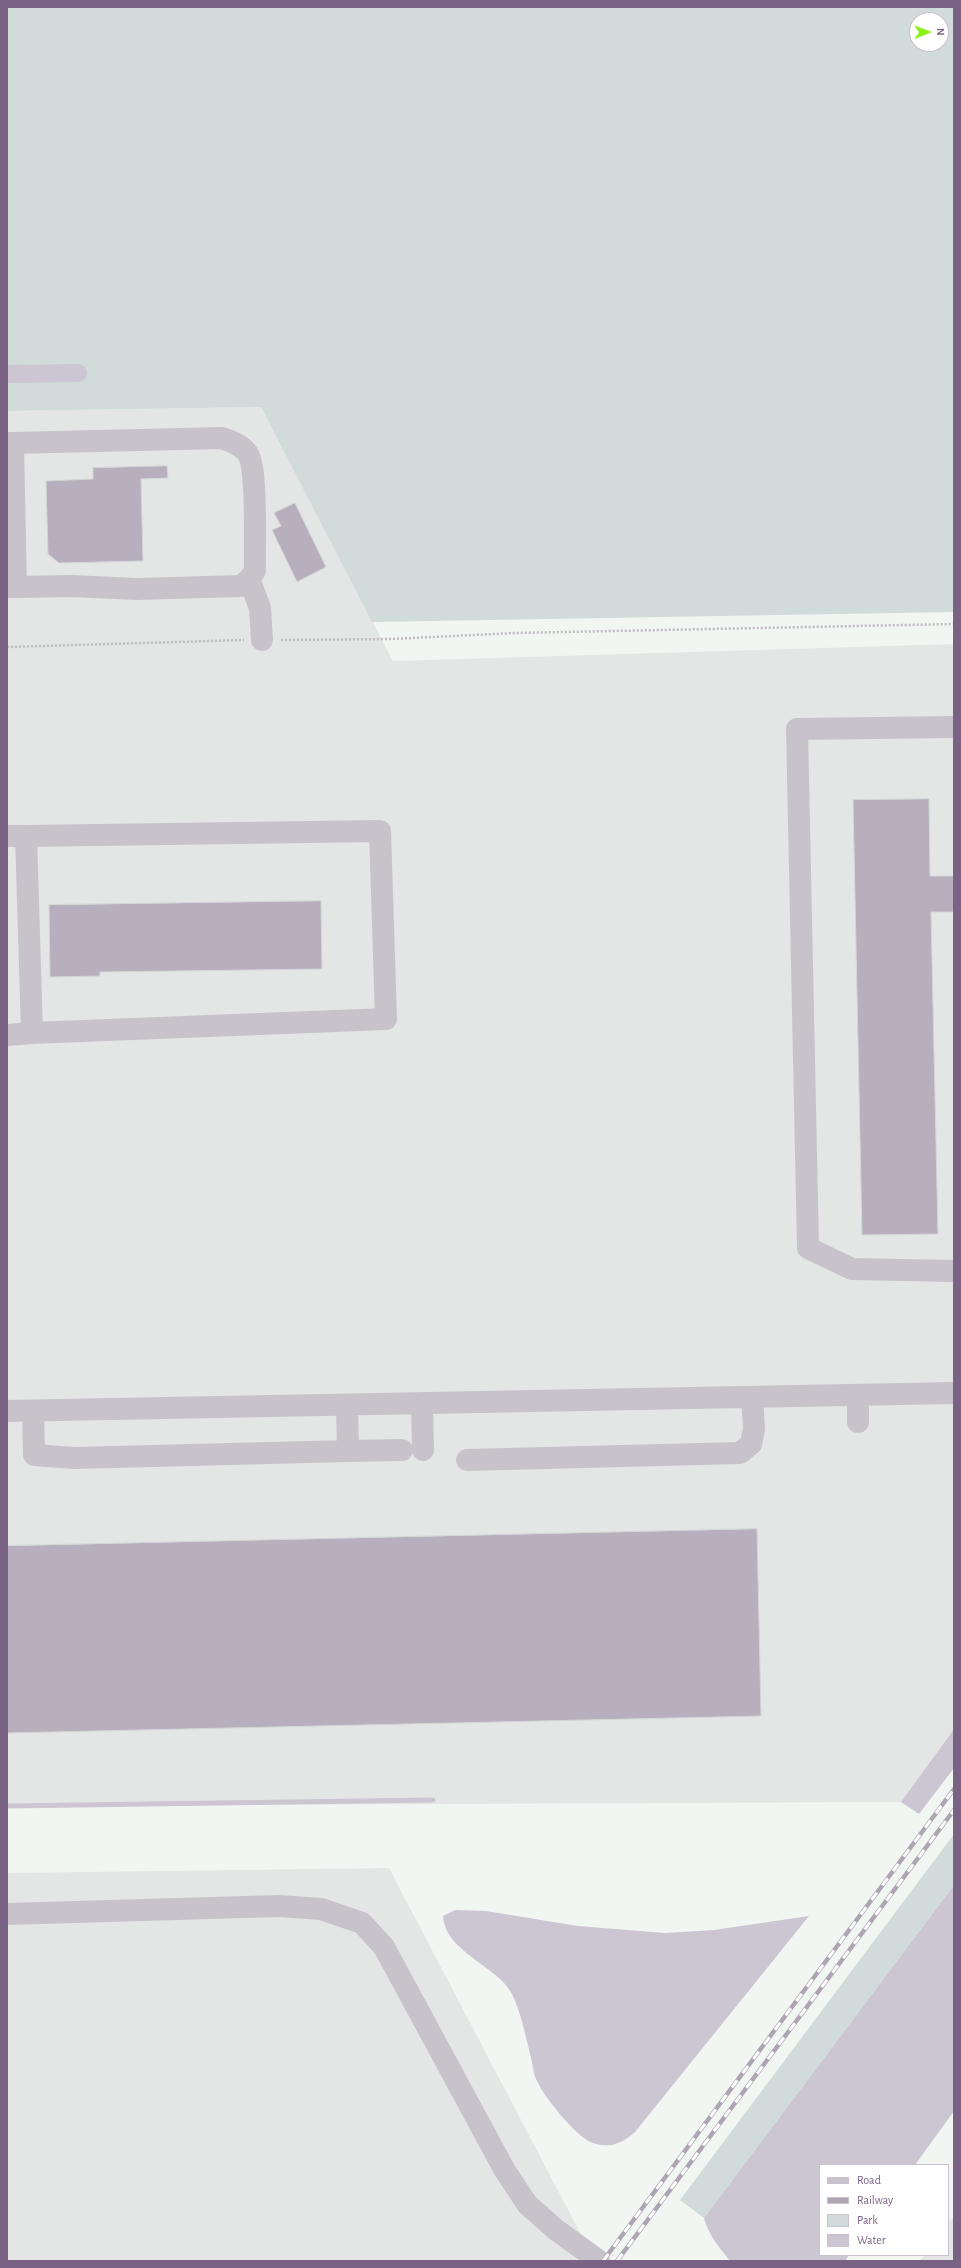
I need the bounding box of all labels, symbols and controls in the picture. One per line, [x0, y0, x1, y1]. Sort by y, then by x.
north arrow [909, 12, 949, 52]
text: N [935, 28, 946, 36]
legend [819, 2164, 949, 2256]
text: Road [857, 2174, 881, 2186]
text: Railway [857, 2194, 893, 2206]
text: Park [857, 2214, 878, 2226]
text: Water [857, 2234, 886, 2246]

